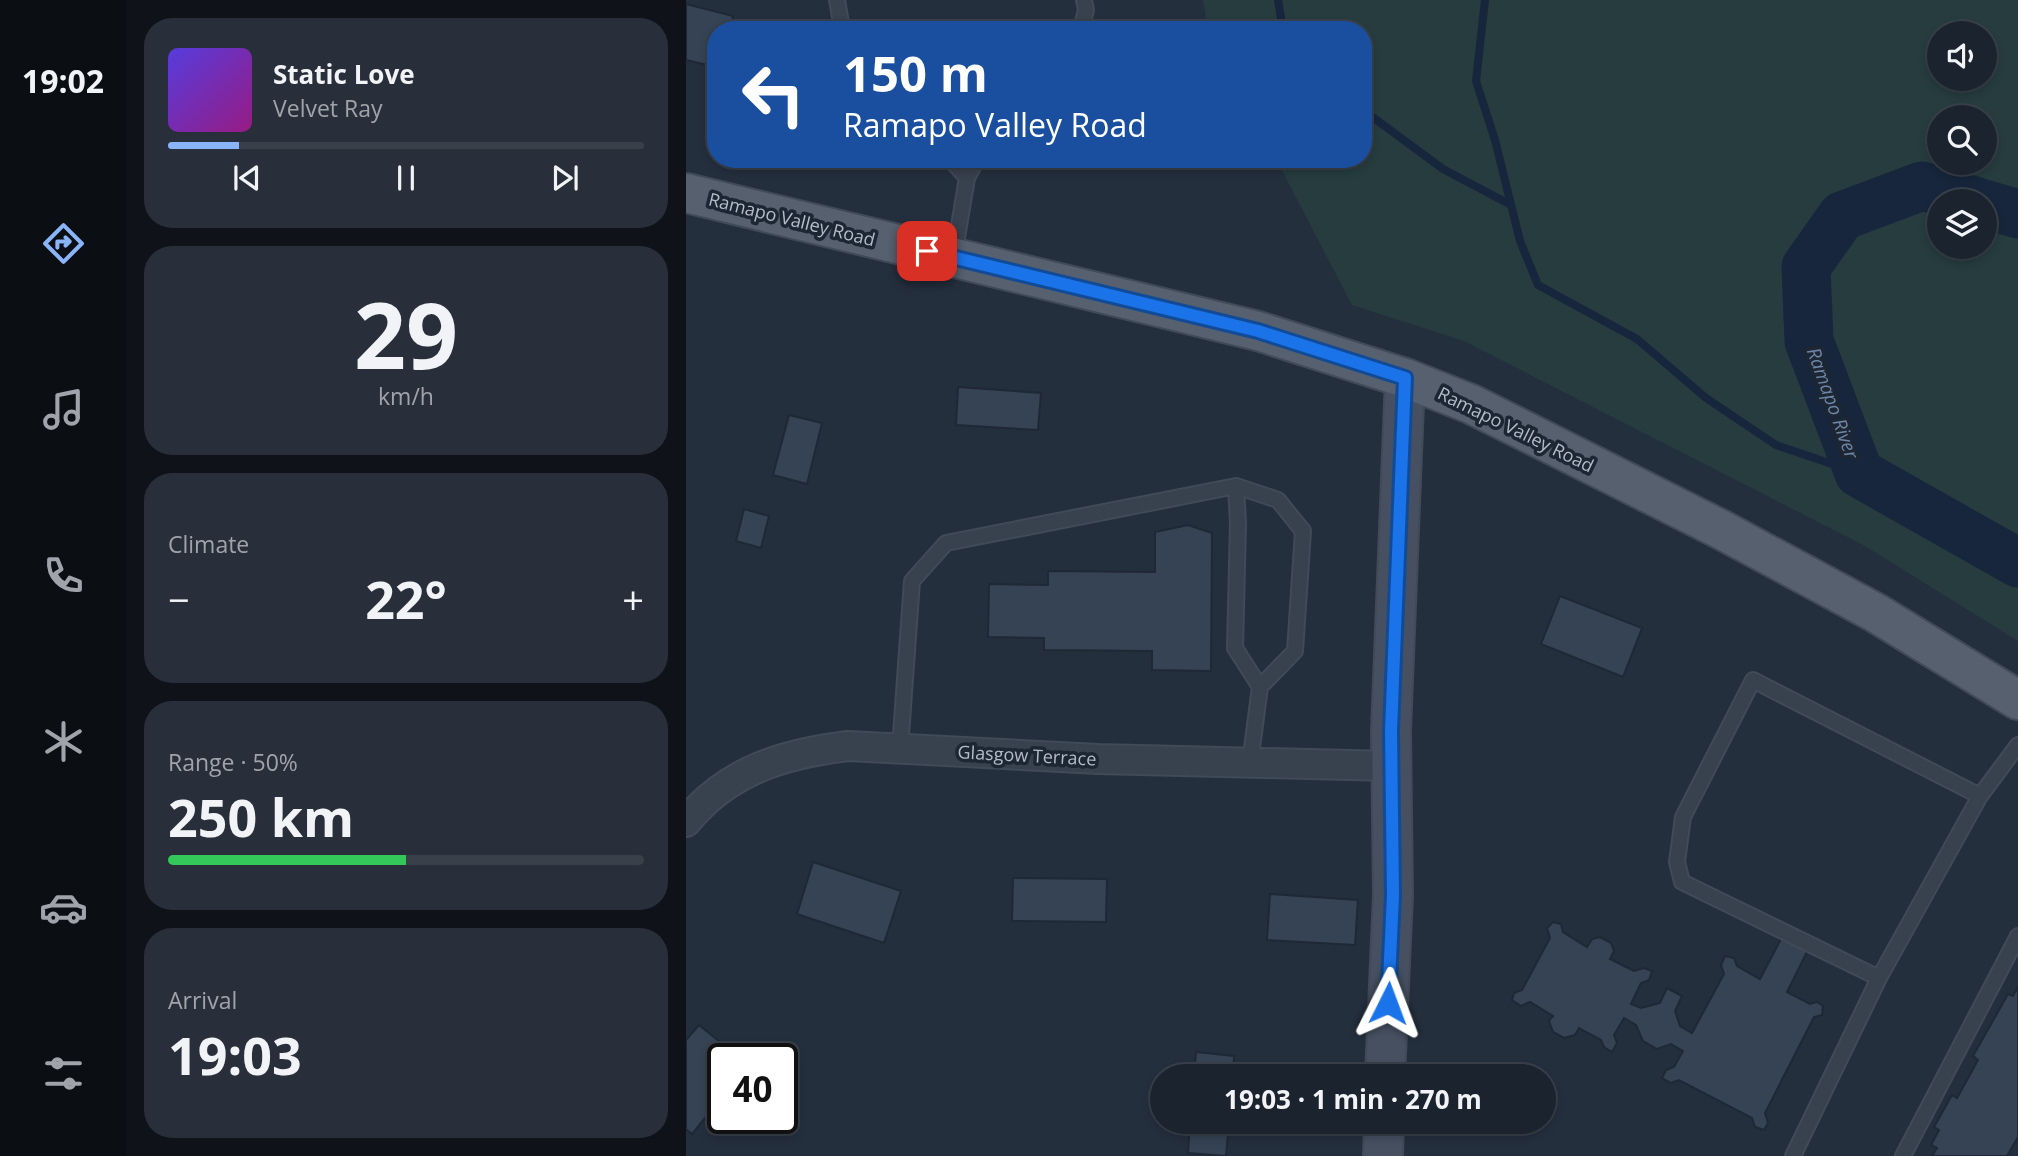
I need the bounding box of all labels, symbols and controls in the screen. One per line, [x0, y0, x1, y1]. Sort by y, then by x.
map controls [1927, 21, 1997, 259]
button: sound [1927, 21, 1997, 91]
text: 150 m [843, 40, 988, 106]
icon: left [728, 49, 819, 140]
text: Static Love [273, 56, 415, 92]
text: 19:02 [22, 59, 104, 102]
text: Velvet Ray [273, 92, 383, 124]
text: Ramapo Valley Road [843, 103, 1147, 146]
button: search [1927, 105, 1997, 175]
icon: previous [228, 159, 266, 197]
icon: pause [387, 159, 425, 197]
icon: next [546, 159, 584, 197]
street label: Ramapo Valley Road [706, 187, 878, 251]
button: layers [1927, 189, 1997, 259]
icon: directions [39, 219, 88, 268]
pin [897, 221, 957, 281]
icon: arrive [908, 232, 946, 270]
text: 29 [354, 272, 458, 396]
water label: Ramapo River [1801, 344, 1866, 464]
text: km/h [378, 380, 434, 412]
street label: Ramapo Valley Road [1434, 381, 1598, 477]
icon: music [39, 385, 88, 434]
text: Climate [168, 528, 249, 560]
icon: phone [39, 551, 88, 600]
text: 22° [365, 563, 447, 634]
text: − [168, 573, 190, 625]
text: + [622, 573, 644, 625]
icon: climate [39, 717, 88, 766]
street label: Glasgow Terrace [957, 739, 1097, 771]
text: Range · 50% [168, 746, 298, 778]
text: 250 km [168, 781, 354, 852]
icon: car [39, 883, 88, 932]
position arrow [1351, 966, 1425, 1040]
text: Arrival [168, 984, 237, 1016]
text: 19:03 [168, 1019, 302, 1090]
speed limit sign: 40 [707, 1043, 798, 1134]
icon: filters [39, 1049, 88, 1098]
text: 19:03 · 1 min · 270 m [1224, 1081, 1482, 1117]

